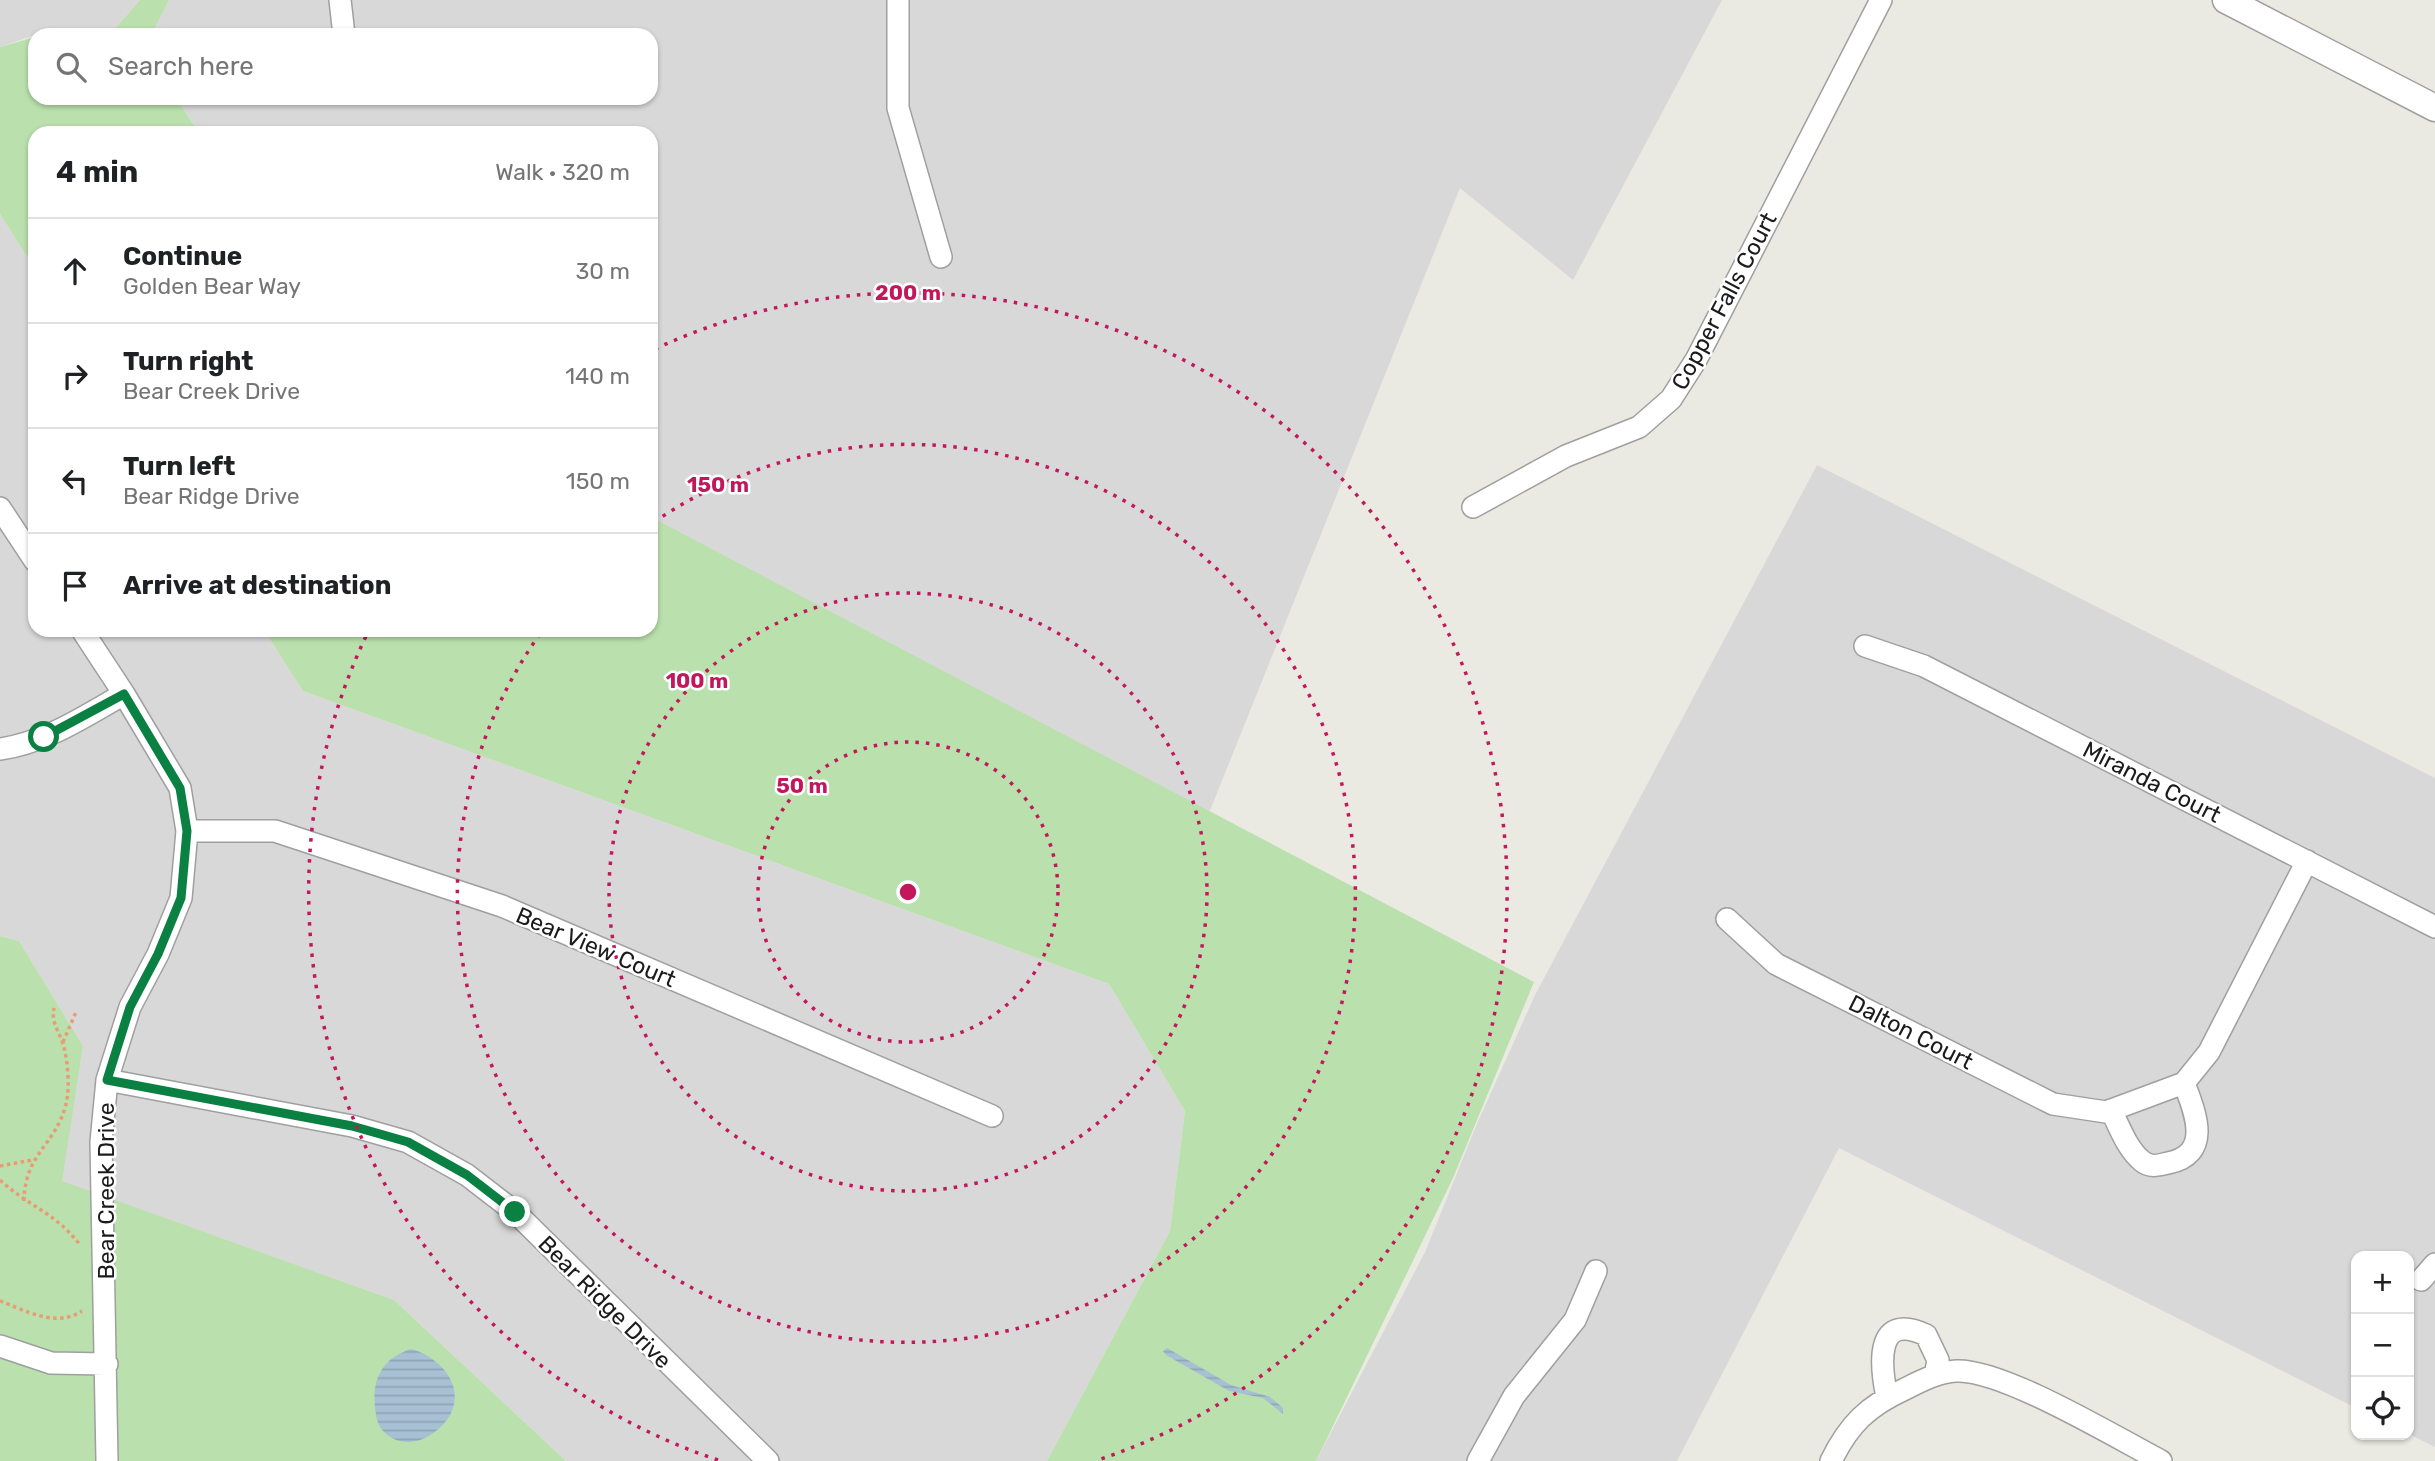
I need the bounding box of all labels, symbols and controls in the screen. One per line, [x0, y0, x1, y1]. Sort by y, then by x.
search box [28, 28, 658, 105]
icon: search [52, 48, 90, 86]
text: Search here [108, 51, 254, 82]
text: 4 min [56, 154, 138, 190]
text: Walk · 320 m [495, 158, 630, 186]
street label: Copper Falls Court [1665, 208, 1783, 394]
text: Continue [123, 241, 242, 272]
icon: ahead [56, 252, 94, 290]
text: 30 m [575, 257, 630, 285]
text: Golden Bear Way [123, 272, 301, 300]
text: 200 m [875, 280, 941, 305]
text: Turn right [123, 346, 253, 377]
icon: right [56, 357, 94, 395]
text: 140 m [565, 362, 630, 390]
text: Bear Creek Drive [123, 377, 300, 405]
text: Turn left [123, 451, 235, 482]
icon: left [56, 462, 94, 500]
text: 150 m [566, 467, 630, 495]
text: 150 m [687, 472, 749, 497]
text: Bear Ridge Drive [123, 482, 300, 510]
icon: arrive [56, 567, 94, 605]
text: Arrive at destination [123, 570, 391, 601]
text: 100 m [666, 668, 728, 693]
route start [28, 721, 59, 752]
street label: Miranda Court [2078, 735, 2226, 829]
text: 50 m [776, 773, 828, 798]
centre of rings [896, 880, 920, 904]
street label: Bear View Court [512, 901, 680, 993]
street label: Dalton Court [1844, 989, 1978, 1075]
street label: Bear Creek Drive [92, 1102, 120, 1280]
route end [499, 1196, 530, 1227]
street label: Bear Ridge Drive [533, 1230, 677, 1374]
map controls [2351, 1251, 2414, 1440]
button: + [2351, 1251, 2414, 1314]
button: − [2351, 1314, 2414, 1377]
button: locate [2351, 1377, 2414, 1440]

